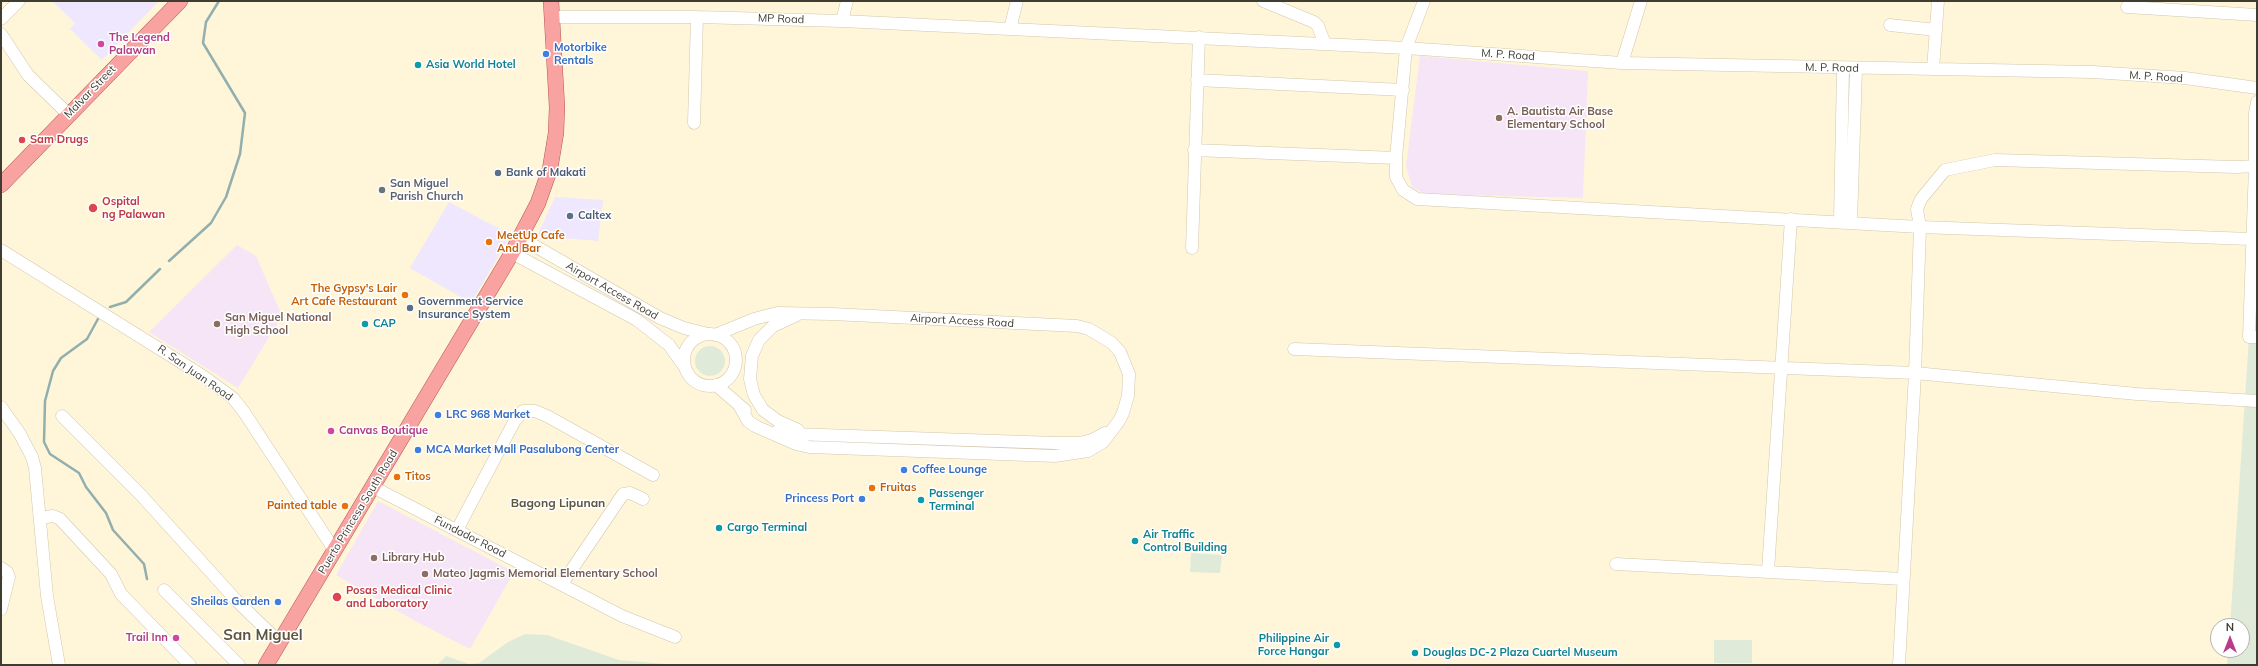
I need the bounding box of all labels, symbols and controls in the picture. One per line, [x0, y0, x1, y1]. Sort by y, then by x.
street label: MP Road [758, 12, 804, 26]
place label: The Legend Palawan [109, 31, 170, 57]
marker: The Legend Palawan [96, 39, 106, 49]
place label: Motorbike Rentals [554, 41, 607, 67]
street label: M. P. Road [1481, 47, 1535, 63]
marker: Motorbike Rentals [541, 49, 551, 59]
place label: Asia World Hotel [426, 58, 516, 72]
marker: Asia World Hotel [413, 60, 423, 70]
street label: M. P. Road [1805, 61, 1859, 75]
street label: Malvar Street [62, 63, 118, 121]
street label: M. P. Road [2129, 69, 2183, 85]
place label: A. Bautista Air Base Elementary School [1507, 105, 1613, 131]
marker: A. Bautista Air Base Elementary School [1494, 113, 1504, 123]
place label: Sam Drugs [30, 133, 88, 147]
marker: Sam Drugs [17, 135, 27, 145]
place label: Bank of Makati [506, 166, 586, 180]
marker: Bank of Makati [493, 168, 503, 178]
place label: San Miguel Parish Church [390, 177, 463, 203]
marker: San Miguel Parish Church [377, 185, 387, 195]
place label: Ospital ng Palawan [102, 195, 165, 221]
marker: Ospital ng Palawan [87, 202, 99, 214]
place label: Caltex [578, 209, 611, 223]
marker: Caltex [565, 211, 575, 221]
place label: MeetUp Cafe And Bar [497, 229, 565, 255]
marker: MeetUp Cafe And Bar [484, 237, 494, 247]
street label: Airport Access Road [564, 259, 660, 323]
place label: The Gypsy's Lair Art Cafe Restaurant [291, 282, 397, 308]
marker: The Gypsy's Lair Art Cafe Restaurant [400, 290, 410, 300]
place label: Government Service Insurance System [418, 295, 523, 321]
marker: Government Service Insurance System [405, 303, 415, 313]
place label: San Miguel National High School [225, 311, 331, 337]
street label: Airport Access Road [910, 312, 1014, 330]
place label: CAP [373, 317, 396, 331]
marker: San Miguel National High School [212, 319, 222, 329]
marker: CAP [360, 319, 370, 329]
street label: R. San Juan Road [155, 342, 235, 404]
place label: LRC 968 Market [446, 408, 530, 422]
marker: LRC 968 Market [433, 410, 443, 420]
place label: Canvas Boutique [339, 424, 428, 438]
marker: Canvas Boutique [326, 426, 336, 436]
place label: MCA Market Mall Pasalubong Center [426, 443, 619, 457]
marker: MCA Market Mall Pasalubong Center [413, 445, 423, 455]
street label: Puerto Princesa South Road [316, 447, 400, 577]
place label: Coffee Lounge [912, 463, 987, 477]
marker: Coffee Lounge [899, 465, 909, 475]
place label: Titos [405, 470, 431, 484]
marker: Titos [392, 472, 402, 482]
place label: Fruitas [880, 481, 916, 495]
marker: Fruitas [867, 483, 877, 493]
place label: Passenger Terminal [929, 487, 984, 513]
place label: Princess Port [785, 492, 854, 506]
marker: Princess Port [857, 494, 867, 504]
marker: Passenger Terminal [916, 495, 926, 505]
district label: Bagong Lipunan [511, 496, 605, 510]
place label: Painted table [267, 499, 337, 513]
marker: Painted table [340, 501, 350, 511]
street label: Fundador Road [432, 513, 508, 561]
place label: Cargo Terminal [727, 521, 807, 535]
marker: Cargo Terminal [714, 523, 724, 533]
place label: Air Traffic Control Building [1143, 528, 1227, 554]
marker: Air Traffic Control Building [1130, 536, 1140, 546]
place label: Library Hub [382, 551, 444, 565]
marker: Library Hub [369, 553, 379, 563]
place label: Mateo Jagmis Memorial Elementary School [433, 567, 658, 581]
marker: Mateo Jagmis Memorial Elementary School [420, 569, 430, 579]
place label: Posas Medical Clinic and Laboratory [346, 584, 452, 610]
marker: Posas Medical Clinic and Laboratory [331, 591, 343, 603]
place label: Sheilas Garden [190, 595, 270, 609]
marker: Sheilas Garden [273, 597, 283, 607]
north arrow [2210, 618, 2250, 658]
text: N [2226, 620, 2234, 634]
district label: San Miguel [223, 626, 303, 644]
place label: Trail Inn [126, 631, 168, 645]
place label: Philippine Air Force Hangar [1258, 632, 1329, 658]
marker: Trail Inn [171, 633, 181, 643]
marker: Philippine Air Force Hangar [1332, 640, 1342, 650]
place label: Douglas DC-2 Plaza Cuartel Museum [1423, 646, 1618, 660]
marker: Douglas DC-2 Plaza Cuartel Museum [1410, 648, 1420, 658]

